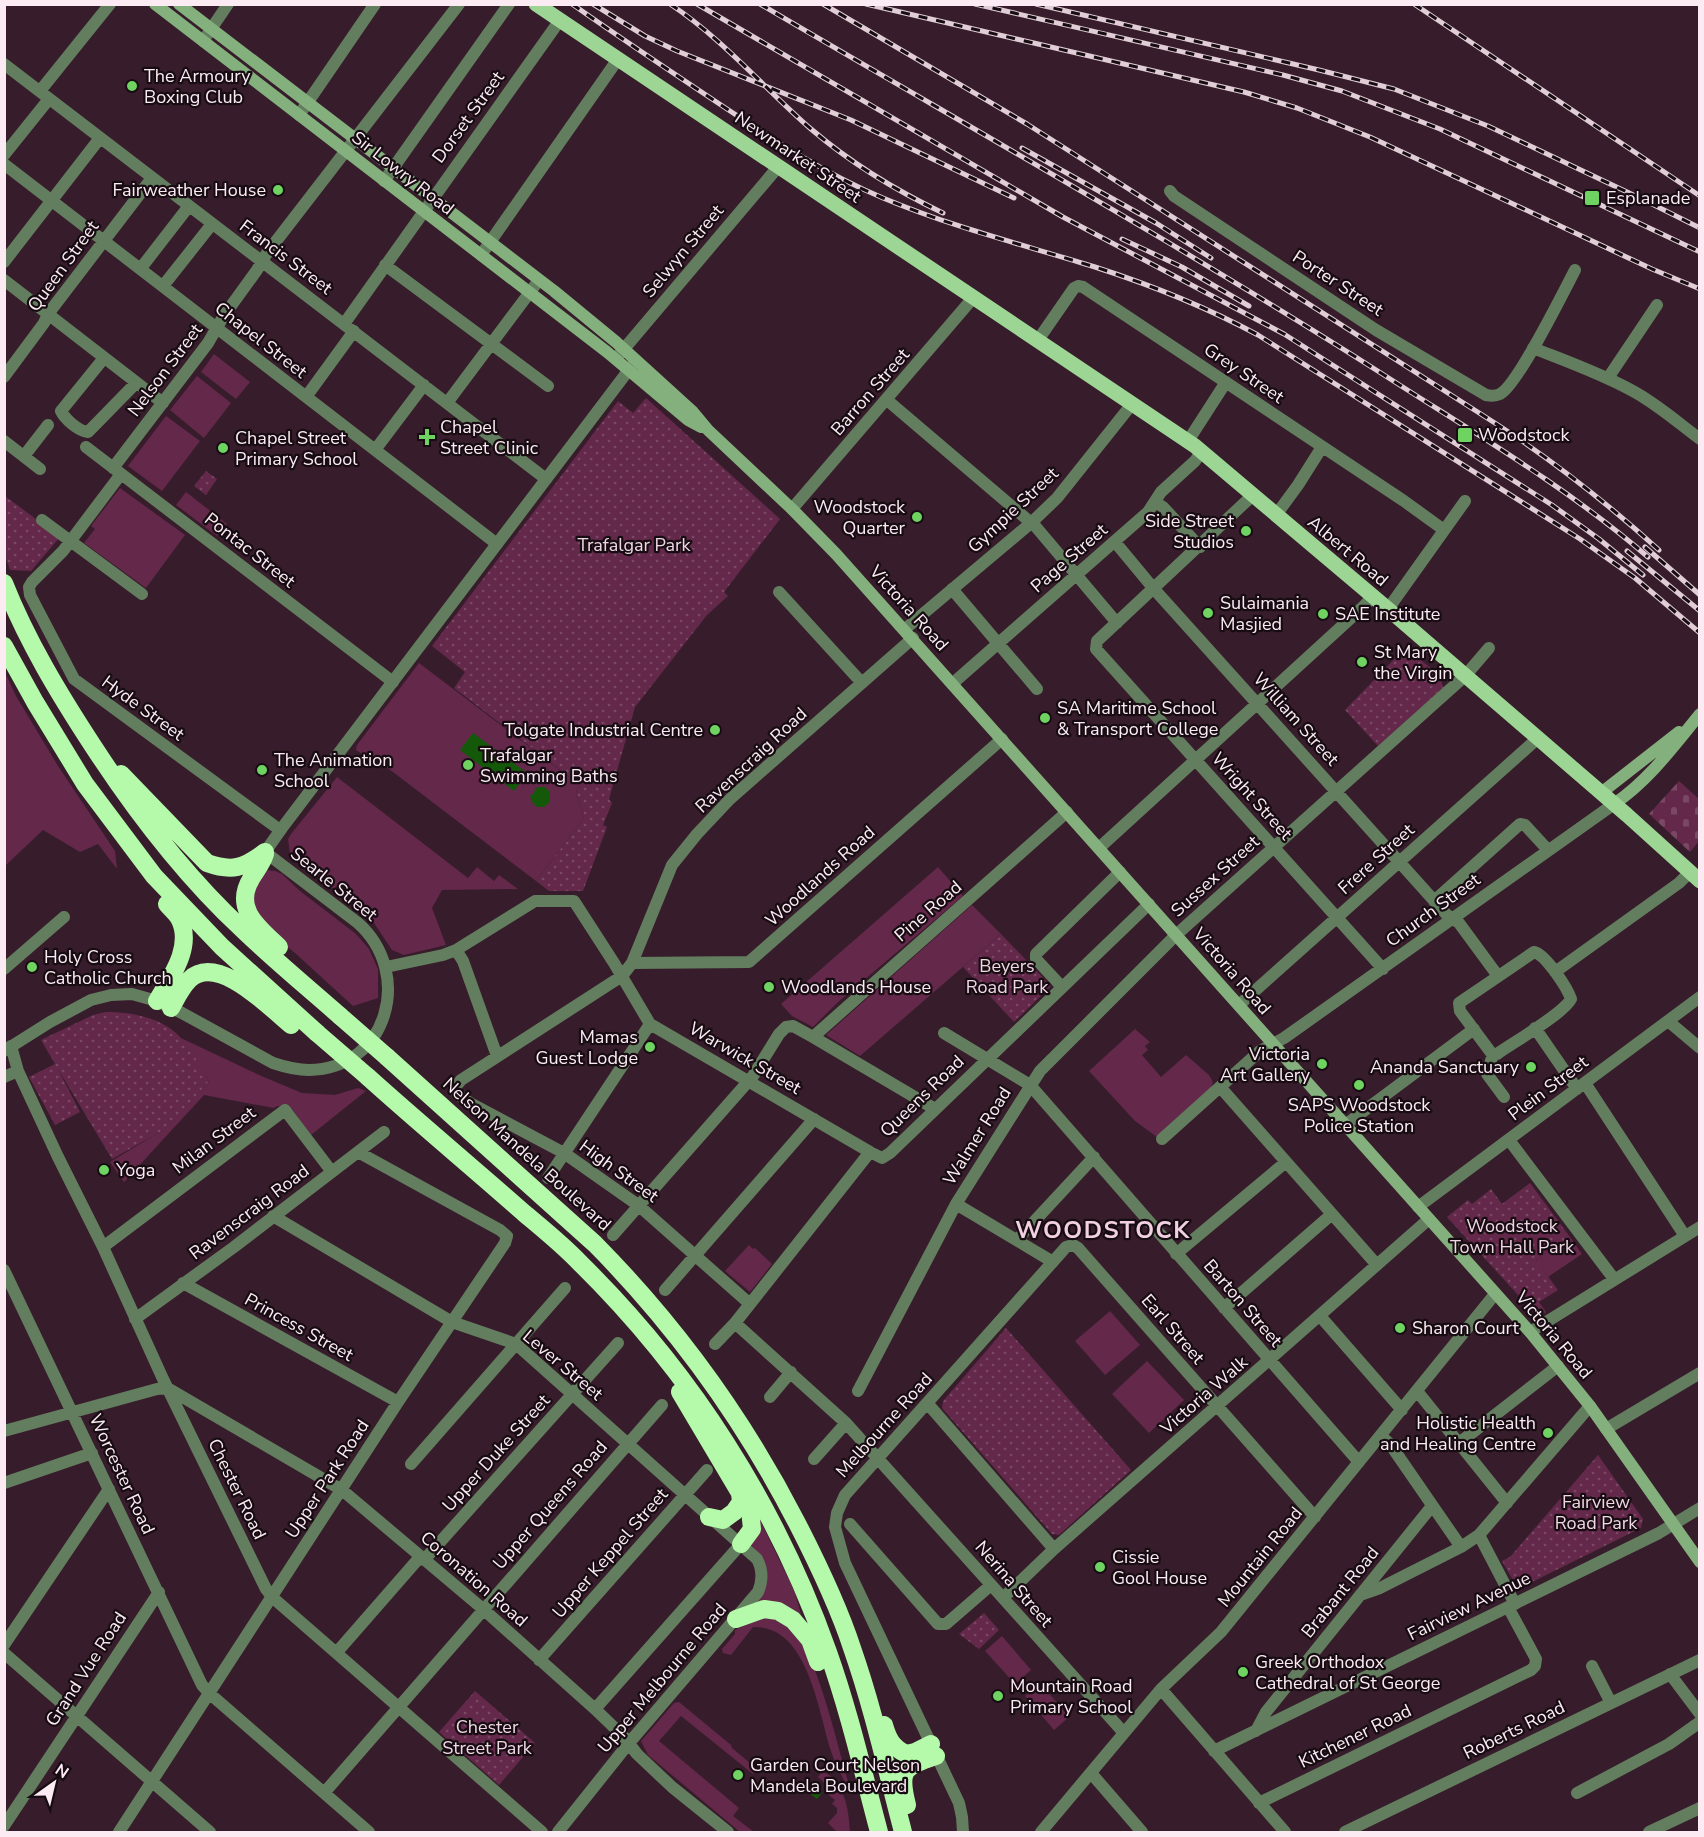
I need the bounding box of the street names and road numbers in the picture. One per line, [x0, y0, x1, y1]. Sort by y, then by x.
street label: Dorset Street [427, 66, 510, 168]
street label: Newmarket Street [730, 106, 867, 209]
street label: Sir Lowry Road [347, 125, 459, 221]
street label: Selwyn Street [637, 199, 729, 303]
street label: Francis Street [235, 214, 338, 300]
street label: Queen Street [22, 215, 105, 316]
street label: Porter Street [1288, 245, 1389, 322]
street label: Chapel Street [210, 296, 313, 384]
street label: Nelson Street [122, 318, 208, 421]
street label: Grey Street [1199, 337, 1289, 409]
street label: Barron Street [825, 343, 915, 441]
street label: Gympie Street [963, 461, 1064, 558]
street label: Pontac Street [200, 507, 301, 593]
street label: Albert Road [1303, 510, 1393, 592]
street label: Page Street [1026, 518, 1113, 598]
street label: Victoria Road [863, 559, 954, 656]
street label: William Street [1248, 667, 1345, 771]
street label: Hyde Street [97, 670, 190, 747]
street label: Ravenscraig Road [690, 702, 812, 818]
street label: Wright Street [1206, 747, 1298, 846]
street label: Frere Street [1333, 818, 1420, 900]
street label: Woodlands Road [760, 820, 880, 932]
street label: Sussex Street [1166, 829, 1265, 922]
street label: Searle Street [286, 842, 383, 927]
street label: Church Street [1381, 867, 1486, 952]
street label: Pine Road [889, 875, 967, 947]
street label: Victoria Road [1187, 922, 1276, 1020]
street label: Warwick Street [685, 1016, 806, 1100]
street label: Queens Road [875, 1050, 969, 1142]
street label: Plein Street [1503, 1050, 1593, 1126]
street label: Nelson Mandela Boulevard [438, 1072, 616, 1236]
street label: Walmer Road [937, 1082, 1017, 1190]
street label: Milan Street [167, 1100, 261, 1179]
street label: High Street [575, 1134, 664, 1208]
street label: Ravenscraig Road [184, 1159, 314, 1265]
street label: Barton Street [1198, 1254, 1288, 1352]
street label: Victoria Road [1510, 1285, 1598, 1384]
street label: Princess Street [240, 1287, 358, 1367]
street label: Earl Street [1136, 1289, 1211, 1370]
street label: Lever Street [518, 1324, 609, 1406]
street label: Victoria Walk [1154, 1350, 1254, 1440]
street label: Melbourne Road [830, 1367, 938, 1483]
street label: Upper Duke Street [437, 1389, 556, 1517]
street label: Worcester Road [84, 1410, 160, 1538]
street label: Upper Park Road [280, 1415, 374, 1543]
street label: Chester Road [202, 1435, 272, 1543]
street label: Upper Queens Road [487, 1436, 613, 1574]
street label: Upper Keppel Street [547, 1482, 674, 1623]
street label: Mountain Road [1212, 1502, 1308, 1612]
street label: Coronation Road [415, 1526, 533, 1632]
street label: Nerina Street [970, 1536, 1059, 1633]
street label: Brabant Road [1296, 1541, 1384, 1643]
street label: Fairview Avenue [1403, 1566, 1535, 1646]
street label: Upper Melbourne Road [592, 1598, 732, 1758]
street label: Grand Vue Road [40, 1607, 132, 1731]
street label: Roberts Road [1459, 1695, 1569, 1765]
street label: Kitchener Road [1295, 1698, 1415, 1774]

